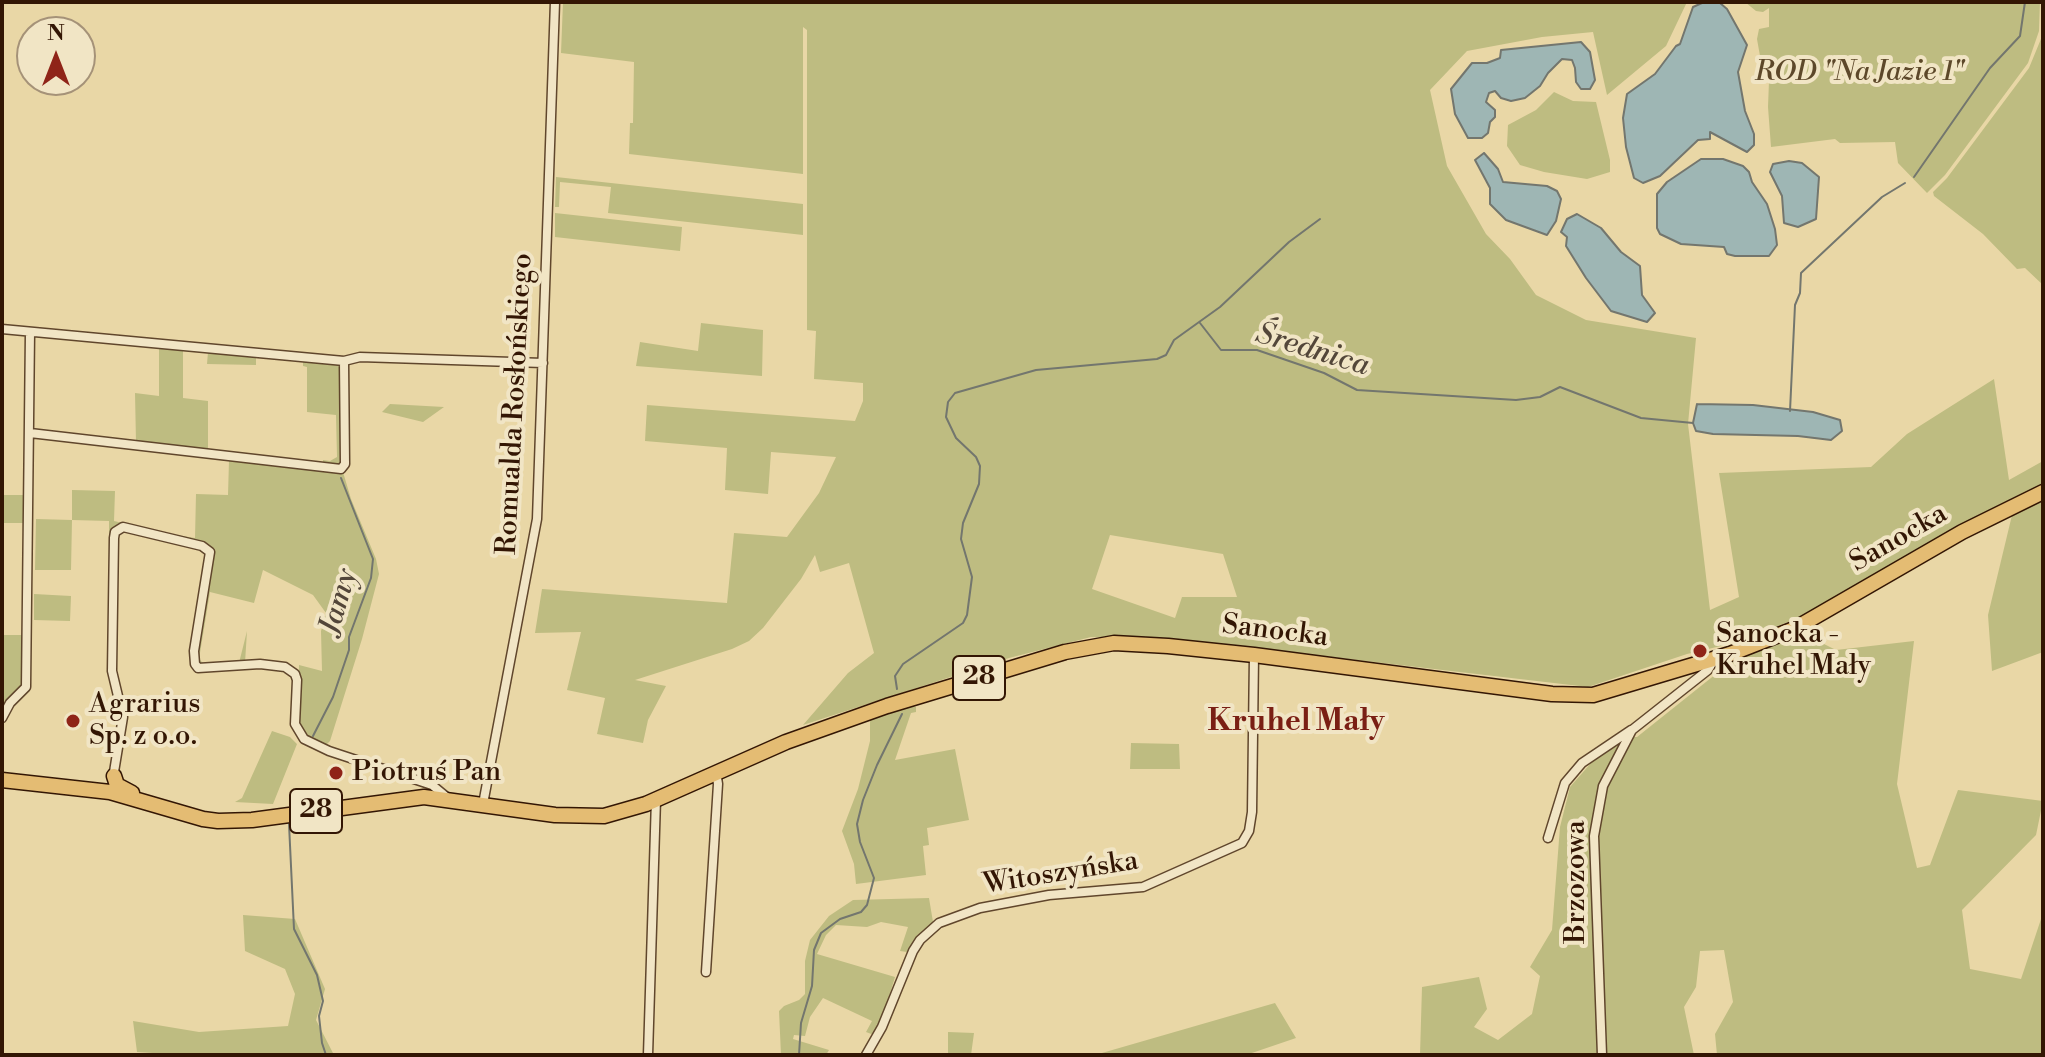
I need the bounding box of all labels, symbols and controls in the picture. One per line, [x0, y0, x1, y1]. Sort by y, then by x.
north arrow [16, 16, 96, 96]
text: N [47, 20, 65, 47]
park label: ROD "Na Jazie 1" [1755, 56, 1963, 90]
street label: Romualda Rosłońskiego [491, 252, 541, 556]
water label: Średnica [1251, 317, 1373, 385]
street label: Sanocka [1844, 498, 1954, 580]
water label: Jamy [313, 565, 367, 639]
street label: Sanocka [1220, 609, 1330, 655]
place label: Sanocka - Kruhel Mały [1716, 618, 1871, 684]
marker: Sanocka - Kruhel Mały [1691, 642, 1709, 660]
road number: 28 [953, 656, 1005, 700]
place label: Agrarius Sp. z o.o. [89, 688, 200, 754]
district label: Kruhel Mały [1208, 705, 1384, 741]
marker: Agrarius Sp. z o.o. [64, 712, 82, 730]
place label: Piotruś Pan [352, 756, 501, 790]
marker: Piotruś Pan [327, 764, 345, 782]
road number: 28 [290, 789, 342, 833]
street label: Brzozowa [1560, 820, 1594, 944]
street label: Witoszyńska [981, 845, 1141, 903]

